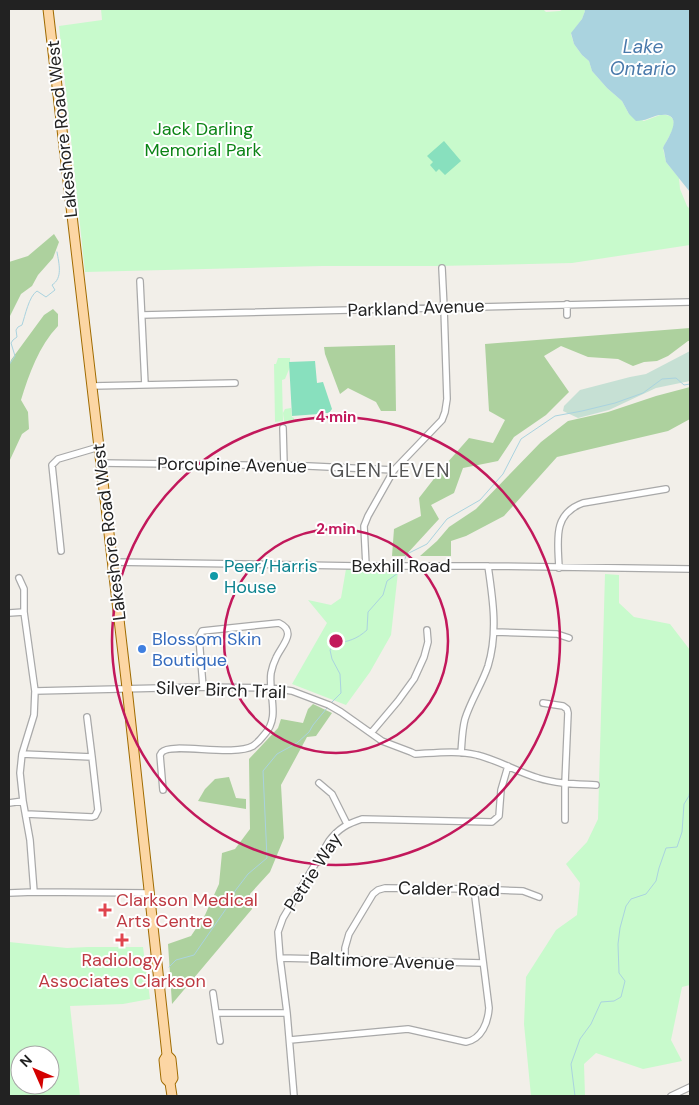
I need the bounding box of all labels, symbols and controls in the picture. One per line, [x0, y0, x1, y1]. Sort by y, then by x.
water label: Lake Ontario [610, 34, 676, 81]
street label: Lakeshore Road West [41, 39, 83, 219]
park label: Jack Darling Memorial Park [144, 117, 262, 162]
street label: Parkland Avenue [347, 294, 485, 322]
text: 4 min [316, 407, 356, 427]
street label: Lakeshore Road West [86, 442, 132, 622]
street label: Porcupine Avenue [157, 452, 307, 478]
district label: GLEN LEVEN [330, 458, 450, 483]
text: 2 min [316, 519, 356, 539]
place label: Peer/Harris House [224, 554, 318, 599]
street label: Bexhill Road [352, 554, 450, 578]
marker: Peer/Harris House [208, 570, 220, 582]
place label: Blossom Skin Boutique [152, 627, 261, 672]
centre of rings [327, 632, 345, 650]
marker: Blossom Skin Boutique [136, 643, 148, 655]
street label: Silver Birch Trail [155, 676, 287, 704]
street label: Petrie Way [279, 828, 347, 916]
street label: Calder Road [398, 876, 500, 902]
place label: Clarkson Medical Arts Centre [116, 888, 258, 933]
marker: Clarkson Medical Arts Centre [98, 903, 112, 917]
marker: Radiology Associates Clarkson [115, 933, 129, 947]
street label: Baltimore Avenue [309, 946, 455, 976]
place label: Radiology Associates Clarkson [38, 948, 206, 993]
north arrow [10, 1045, 60, 1095]
text: N [16, 1051, 36, 1071]

